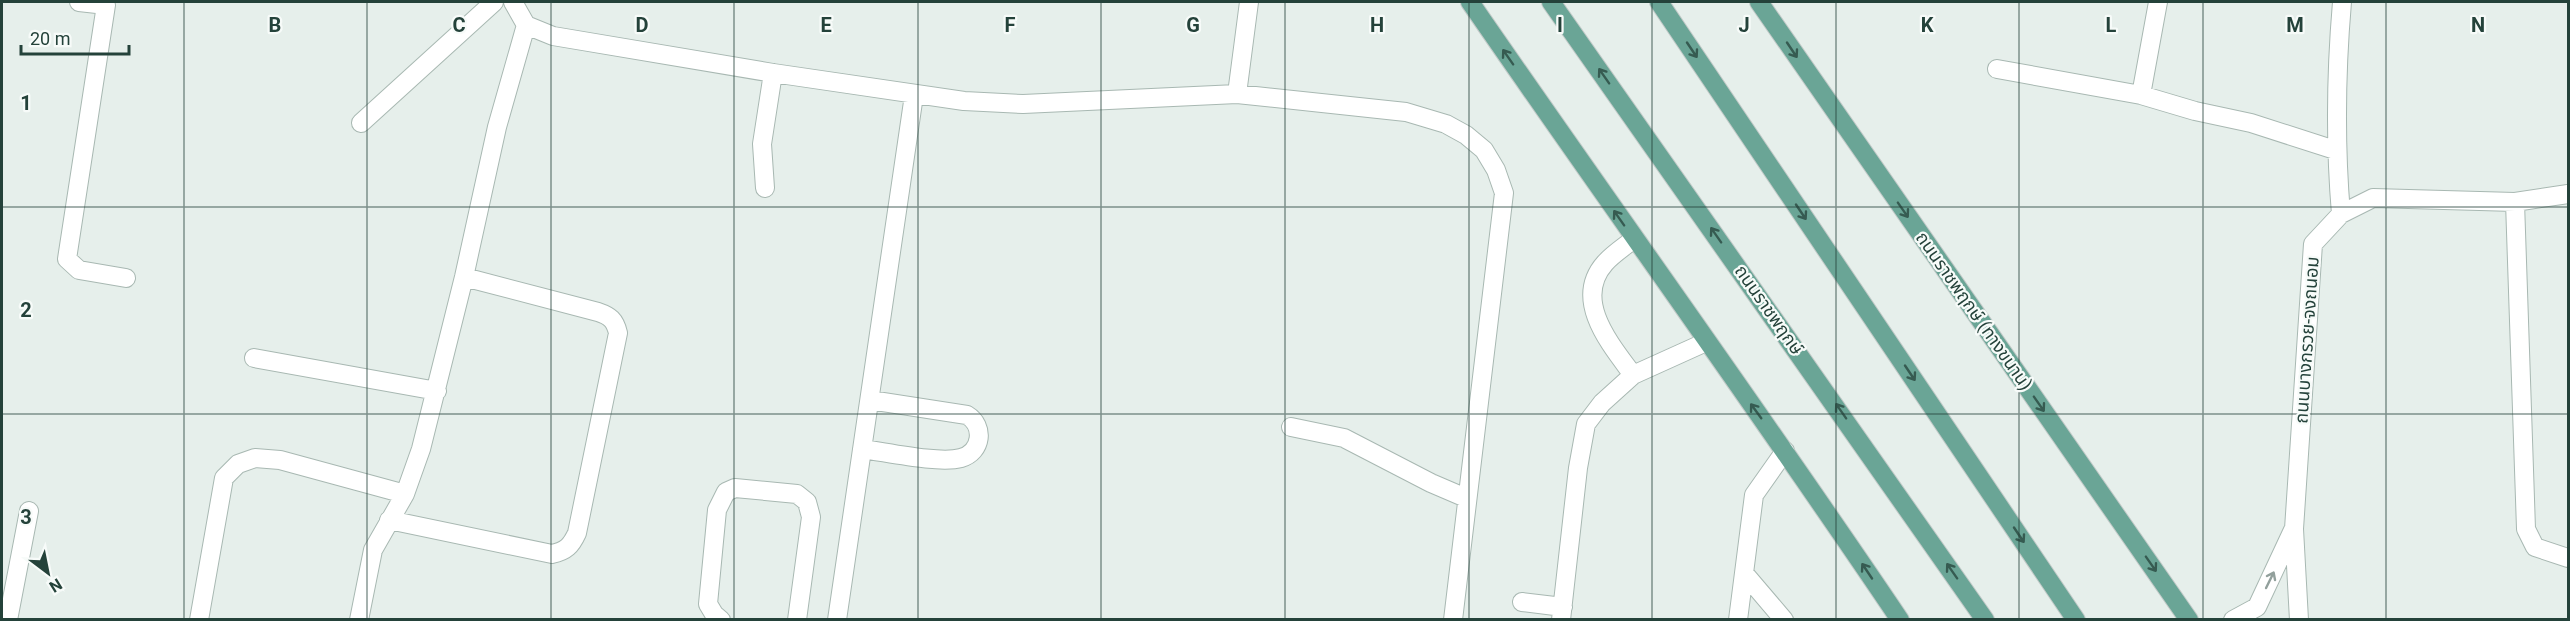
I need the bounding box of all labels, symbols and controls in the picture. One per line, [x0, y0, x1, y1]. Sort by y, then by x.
text: B [269, 13, 281, 37]
text: C [452, 13, 466, 37]
text: D [636, 13, 649, 37]
text: E [820, 13, 832, 37]
text: F [1005, 13, 1016, 37]
text: G [1186, 13, 1200, 37]
text: H [1370, 13, 1384, 37]
text: I [1557, 13, 1563, 37]
text: J [1738, 13, 1750, 37]
text: K [1921, 13, 1934, 37]
text: L [2106, 13, 2117, 37]
text: M [2286, 13, 2304, 37]
text: N [2471, 13, 2485, 37]
scale bar [21, 18, 129, 56]
text: 20 m [30, 28, 70, 49]
one-way arrow [1686, 41, 1698, 58]
one-way arrow [1786, 41, 1798, 57]
one-way arrow [1502, 49, 1514, 66]
one-way arrow [1597, 68, 1610, 84]
text: 1 [20, 91, 32, 115]
one-way arrow [1897, 201, 1909, 217]
one-way arrow [1795, 203, 1807, 219]
one-way arrow [1613, 210, 1625, 226]
one-way arrow [1710, 227, 1722, 243]
street label: ถนนราชพฤกษ์ (ทางขนาน) [1911, 227, 2037, 395]
street label: ถนนบางกรวย-จงถนอม [2290, 256, 2323, 424]
street label: ถนนราชพฤกษ์ [1731, 261, 1808, 359]
text: 2 [20, 298, 32, 322]
one-way arrow [1904, 365, 1916, 381]
one-way arrow [2033, 395, 2045, 412]
one-way arrow [1750, 403, 1762, 419]
one-way arrow [1835, 403, 1847, 420]
text: 3 [20, 505, 32, 529]
one-way arrow [2013, 526, 2025, 543]
north arrow [18, 543, 78, 603]
one-way arrow [2145, 555, 2157, 571]
one-way arrow [1861, 563, 1873, 580]
one-way arrow [1946, 564, 1958, 580]
one-way arrow [2264, 571, 2276, 589]
text: N [46, 574, 66, 596]

